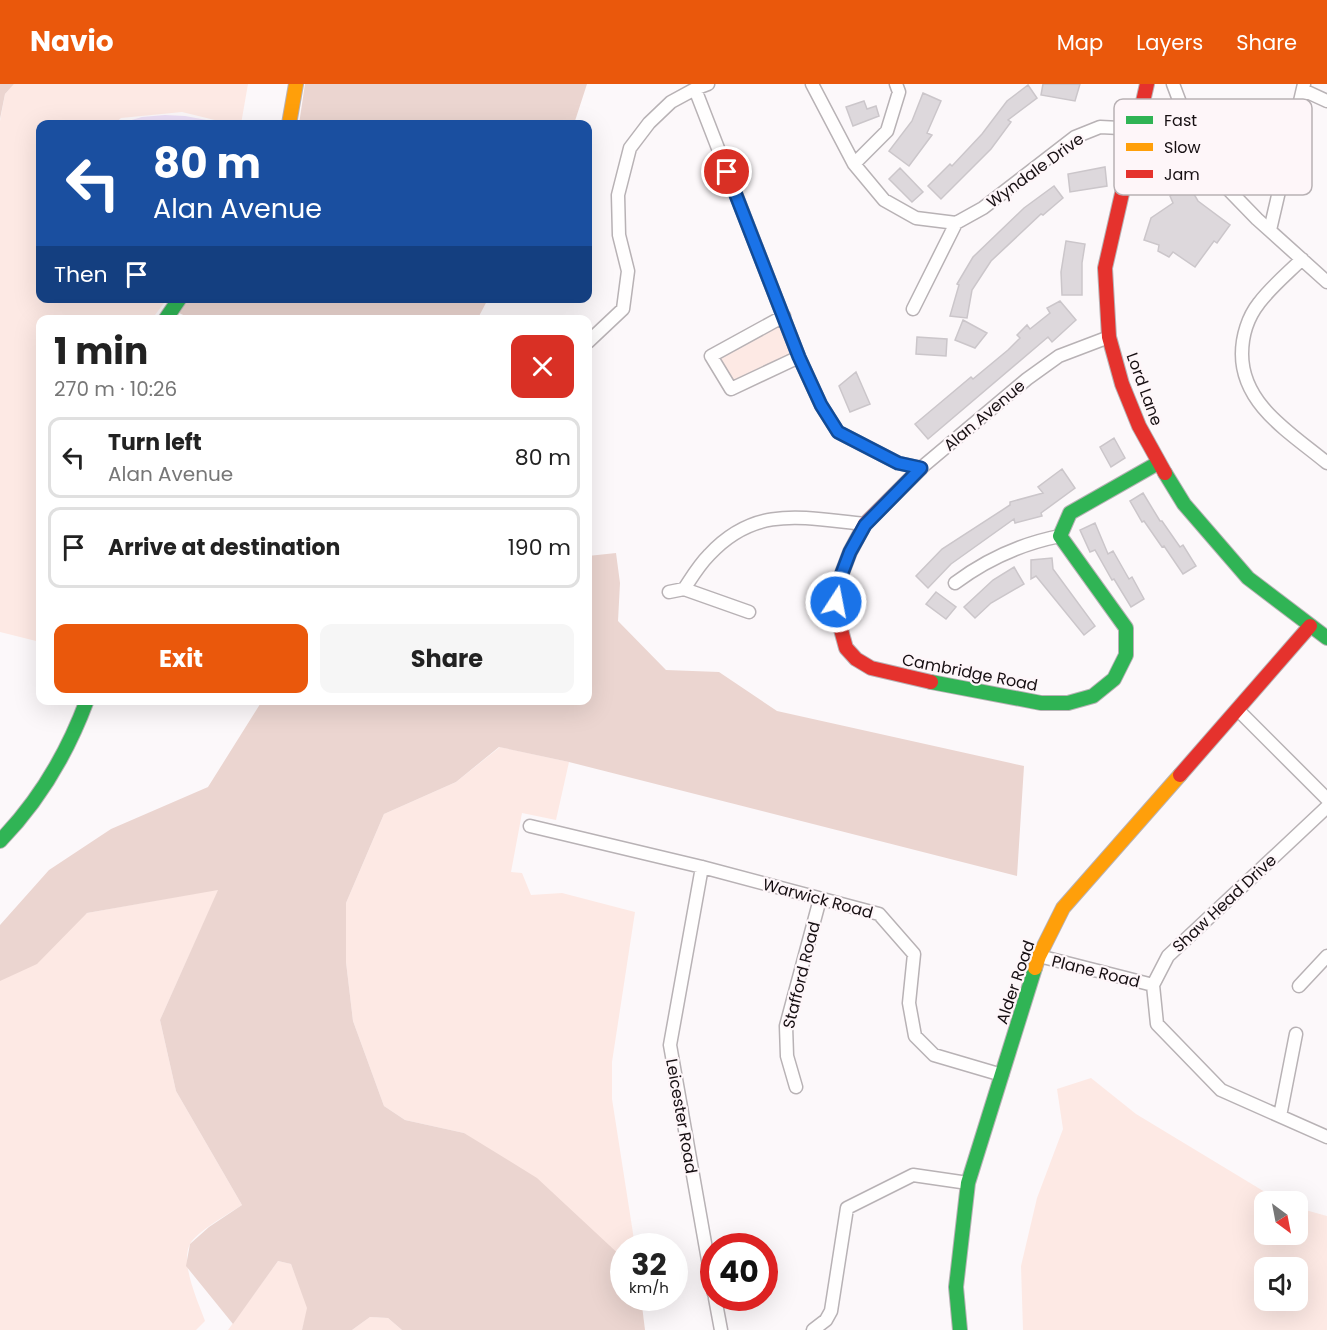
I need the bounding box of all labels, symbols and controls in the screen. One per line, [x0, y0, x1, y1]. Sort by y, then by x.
text: Navio [30, 22, 114, 61]
text: Map [1057, 28, 1103, 57]
text: Layers [1136, 28, 1203, 57]
text: Share [1236, 28, 1297, 57]
legend [1114, 99, 1312, 195]
text: Fast [1164, 109, 1197, 132]
street label: Wyndale Drive [982, 127, 1089, 213]
text: 80 m [153, 134, 261, 193]
text: Slow [1164, 136, 1201, 159]
icon: left [54, 144, 132, 222]
pin [701, 146, 752, 197]
icon: arrive [710, 155, 743, 188]
text: Jam [1164, 163, 1200, 186]
text: Alan Avenue [153, 190, 322, 227]
icon: arrive [120, 258, 153, 291]
text: Then [54, 259, 108, 290]
text: 1 min [54, 326, 148, 377]
button: close [511, 335, 574, 398]
street label: Lord Lane [1121, 349, 1168, 429]
street label: Alan Avenue [939, 374, 1030, 456]
text: 270 m · 10:26 [54, 375, 177, 403]
text: Turn left [108, 427, 202, 458]
icon: left [57, 441, 90, 474]
text: 80 m [515, 442, 571, 473]
text: Alan Avenue [108, 460, 233, 488]
icon: arrive [57, 531, 90, 564]
text: Arrive at destination [108, 532, 340, 563]
text: 190 m [508, 532, 571, 563]
position arrow [804, 570, 868, 634]
button: Exit [54, 624, 308, 693]
button: Share [320, 624, 574, 693]
street label: Cambridge Road [900, 648, 1040, 697]
street label: Shaw Head Drive [1167, 849, 1282, 958]
street label: Warwick Road [760, 873, 876, 924]
street label: Stafford Road [777, 919, 826, 1031]
street label: Alder Road [990, 937, 1041, 1027]
street label: Plane Road [1049, 949, 1142, 994]
street label: Leicester Road [660, 1057, 703, 1175]
north arrow [1254, 1191, 1308, 1245]
map controls [1254, 1191, 1308, 1311]
speed limit sign: 40 [700, 1233, 778, 1311]
text: 32 [631, 1243, 667, 1286]
button: sound [1254, 1257, 1308, 1311]
text: km/h [629, 1277, 669, 1298]

